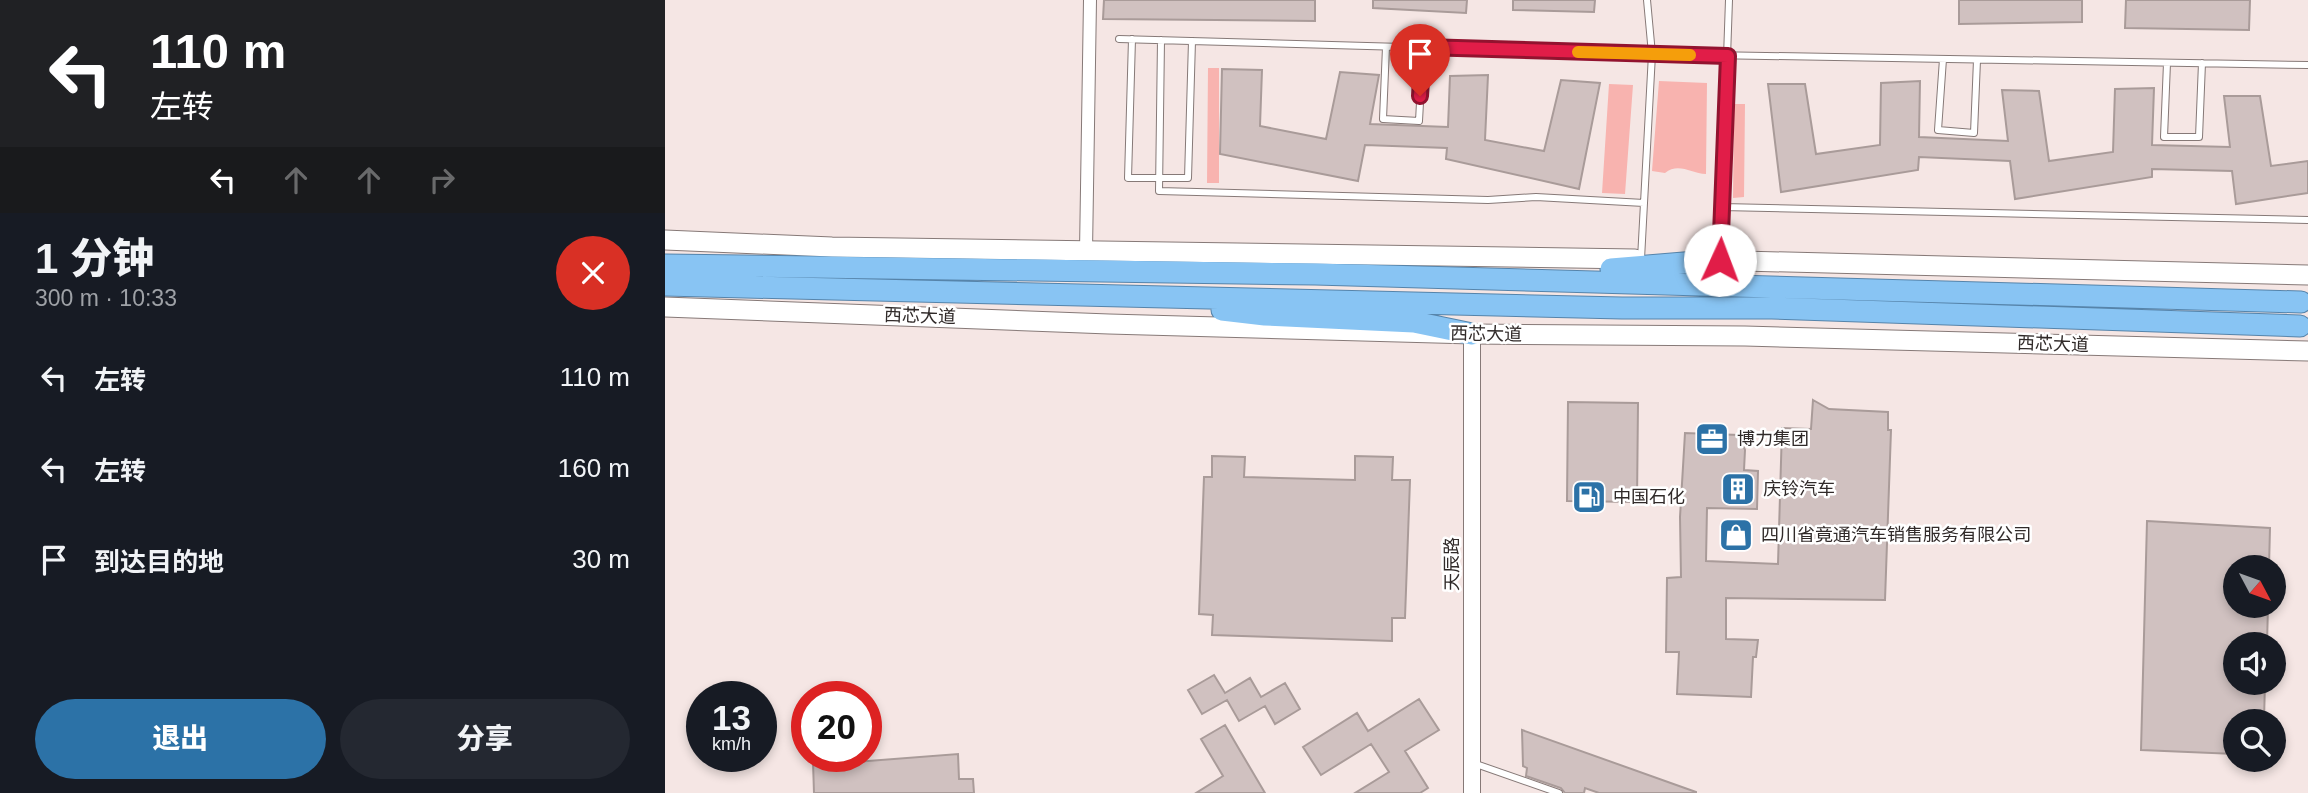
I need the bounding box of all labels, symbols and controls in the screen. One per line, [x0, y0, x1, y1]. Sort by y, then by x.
text: 110 m [150, 24, 286, 78]
pin [1390, 24, 1450, 96]
icon: left [35, 28, 126, 119]
icon: arrive [1401, 35, 1439, 73]
text: 左转 [150, 89, 214, 125]
icon: left [204, 161, 242, 199]
icon: ahead [277, 161, 315, 199]
icon: ahead [350, 161, 388, 199]
icon: right [423, 161, 461, 199]
position arrow [1683, 223, 1757, 297]
text: 1 分钟 [35, 235, 154, 282]
button: close [556, 236, 630, 310]
text: 300 m · 10:33 [35, 285, 177, 311]
street label: 西芯大道 [884, 305, 956, 327]
street label: 西芯大道 [1450, 323, 1522, 345]
street label: 西芯大道 [2017, 333, 2089, 355]
icon: left [35, 359, 73, 397]
text: 110 m [560, 362, 630, 392]
text: 左转 [94, 365, 146, 395]
office icon: 博力集团 [1693, 420, 1731, 458]
place label: 博力集团 [1737, 429, 1809, 449]
icon: left [35, 450, 73, 488]
text: 160 m [558, 453, 630, 483]
text: 左转 [94, 456, 146, 486]
building icon: 庆铃汽车 [1719, 470, 1757, 508]
fuel station icon: 中国石化 [1570, 478, 1608, 516]
place label: 庆铃汽车 [1763, 479, 1835, 499]
place label: 中国石化 [1613, 487, 1685, 507]
shop icon: 四川省竟通汽车销售服务有限公司 [1717, 516, 1755, 554]
place label: 四川省竟通汽车销售服务有限公司 [1761, 525, 2031, 545]
street label: 天辰路 [1442, 537, 1462, 591]
icon: arrive [35, 541, 73, 579]
text: 30 m [572, 544, 630, 574]
text: 到达目的地 [94, 547, 224, 577]
north arrow [2223, 555, 2285, 618]
map controls [2223, 555, 2286, 772]
button: sound [2223, 632, 2286, 695]
speed limit sign: 20 [791, 681, 882, 772]
text: 13 [712, 698, 751, 737]
button: 退出 [35, 699, 326, 779]
button: 分享 [340, 699, 630, 779]
button: search [2223, 709, 2286, 772]
text: km/h [712, 734, 751, 754]

